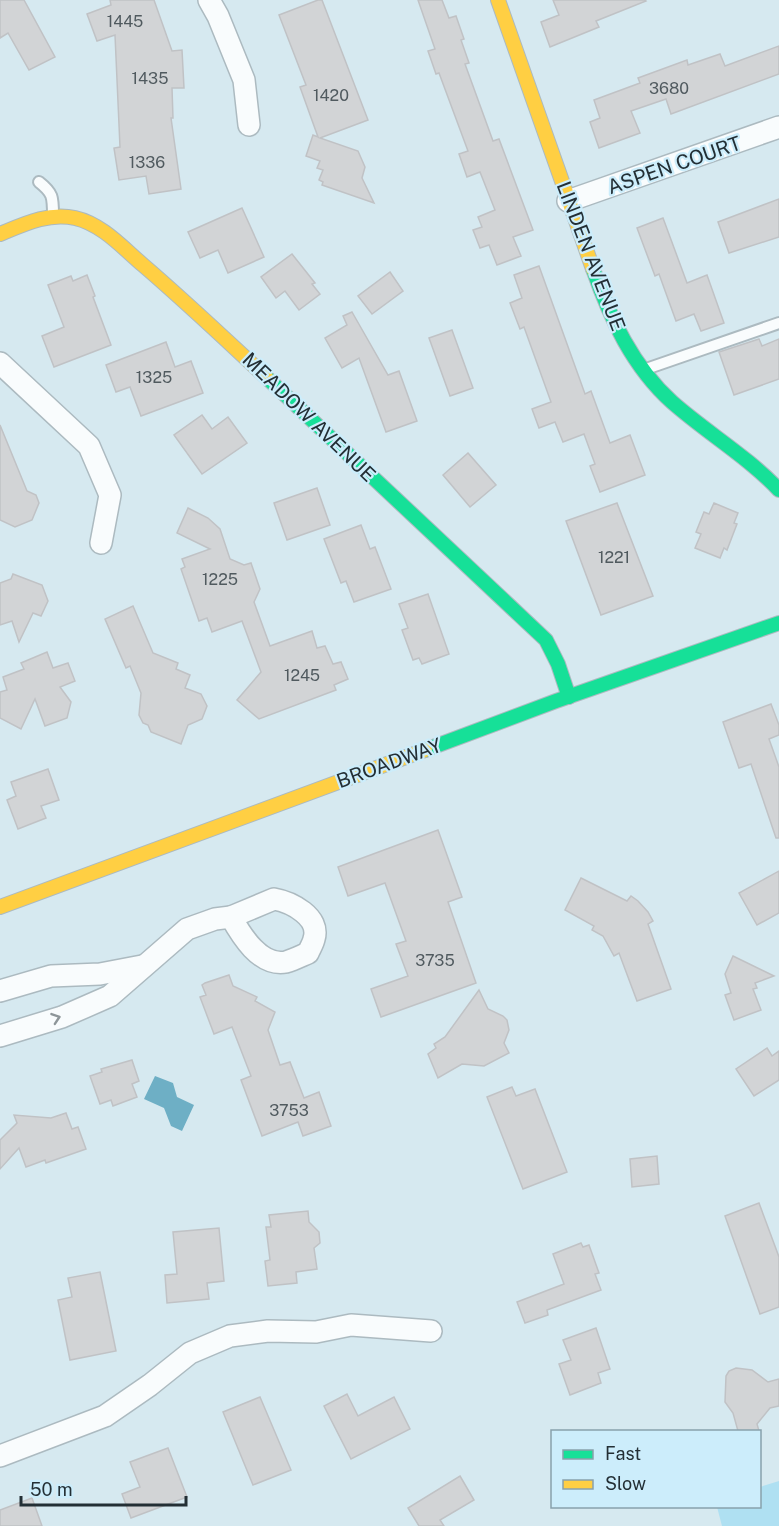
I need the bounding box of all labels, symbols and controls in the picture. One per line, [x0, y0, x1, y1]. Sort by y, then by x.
house number: 1445 [107, 12, 143, 31]
house number: 1435 [132, 69, 168, 88]
house number: 3680 [649, 79, 689, 98]
house number: 1420 [313, 86, 349, 105]
street label: ASPEN COURT [604, 131, 744, 199]
house number: 1336 [129, 153, 165, 172]
street label: LINDEN AVENUE [551, 178, 631, 334]
street label: MEADOW AVENUE [237, 347, 381, 487]
house number: 1325 [136, 368, 172, 387]
house number: 1221 [598, 548, 630, 567]
house number: 1225 [202, 570, 238, 589]
house number: 1245 [284, 666, 320, 685]
street label: BROADWAY [333, 733, 445, 793]
house number: 3735 [415, 951, 455, 970]
one-way arrow [50, 1013, 61, 1026]
house number: 3753 [269, 1101, 309, 1120]
legend [551, 1430, 761, 1508]
text: Fast [605, 1443, 641, 1464]
scale bar [21, 1469, 186, 1507]
text: Slow [605, 1473, 646, 1494]
text: 50 m [30, 1479, 73, 1500]

